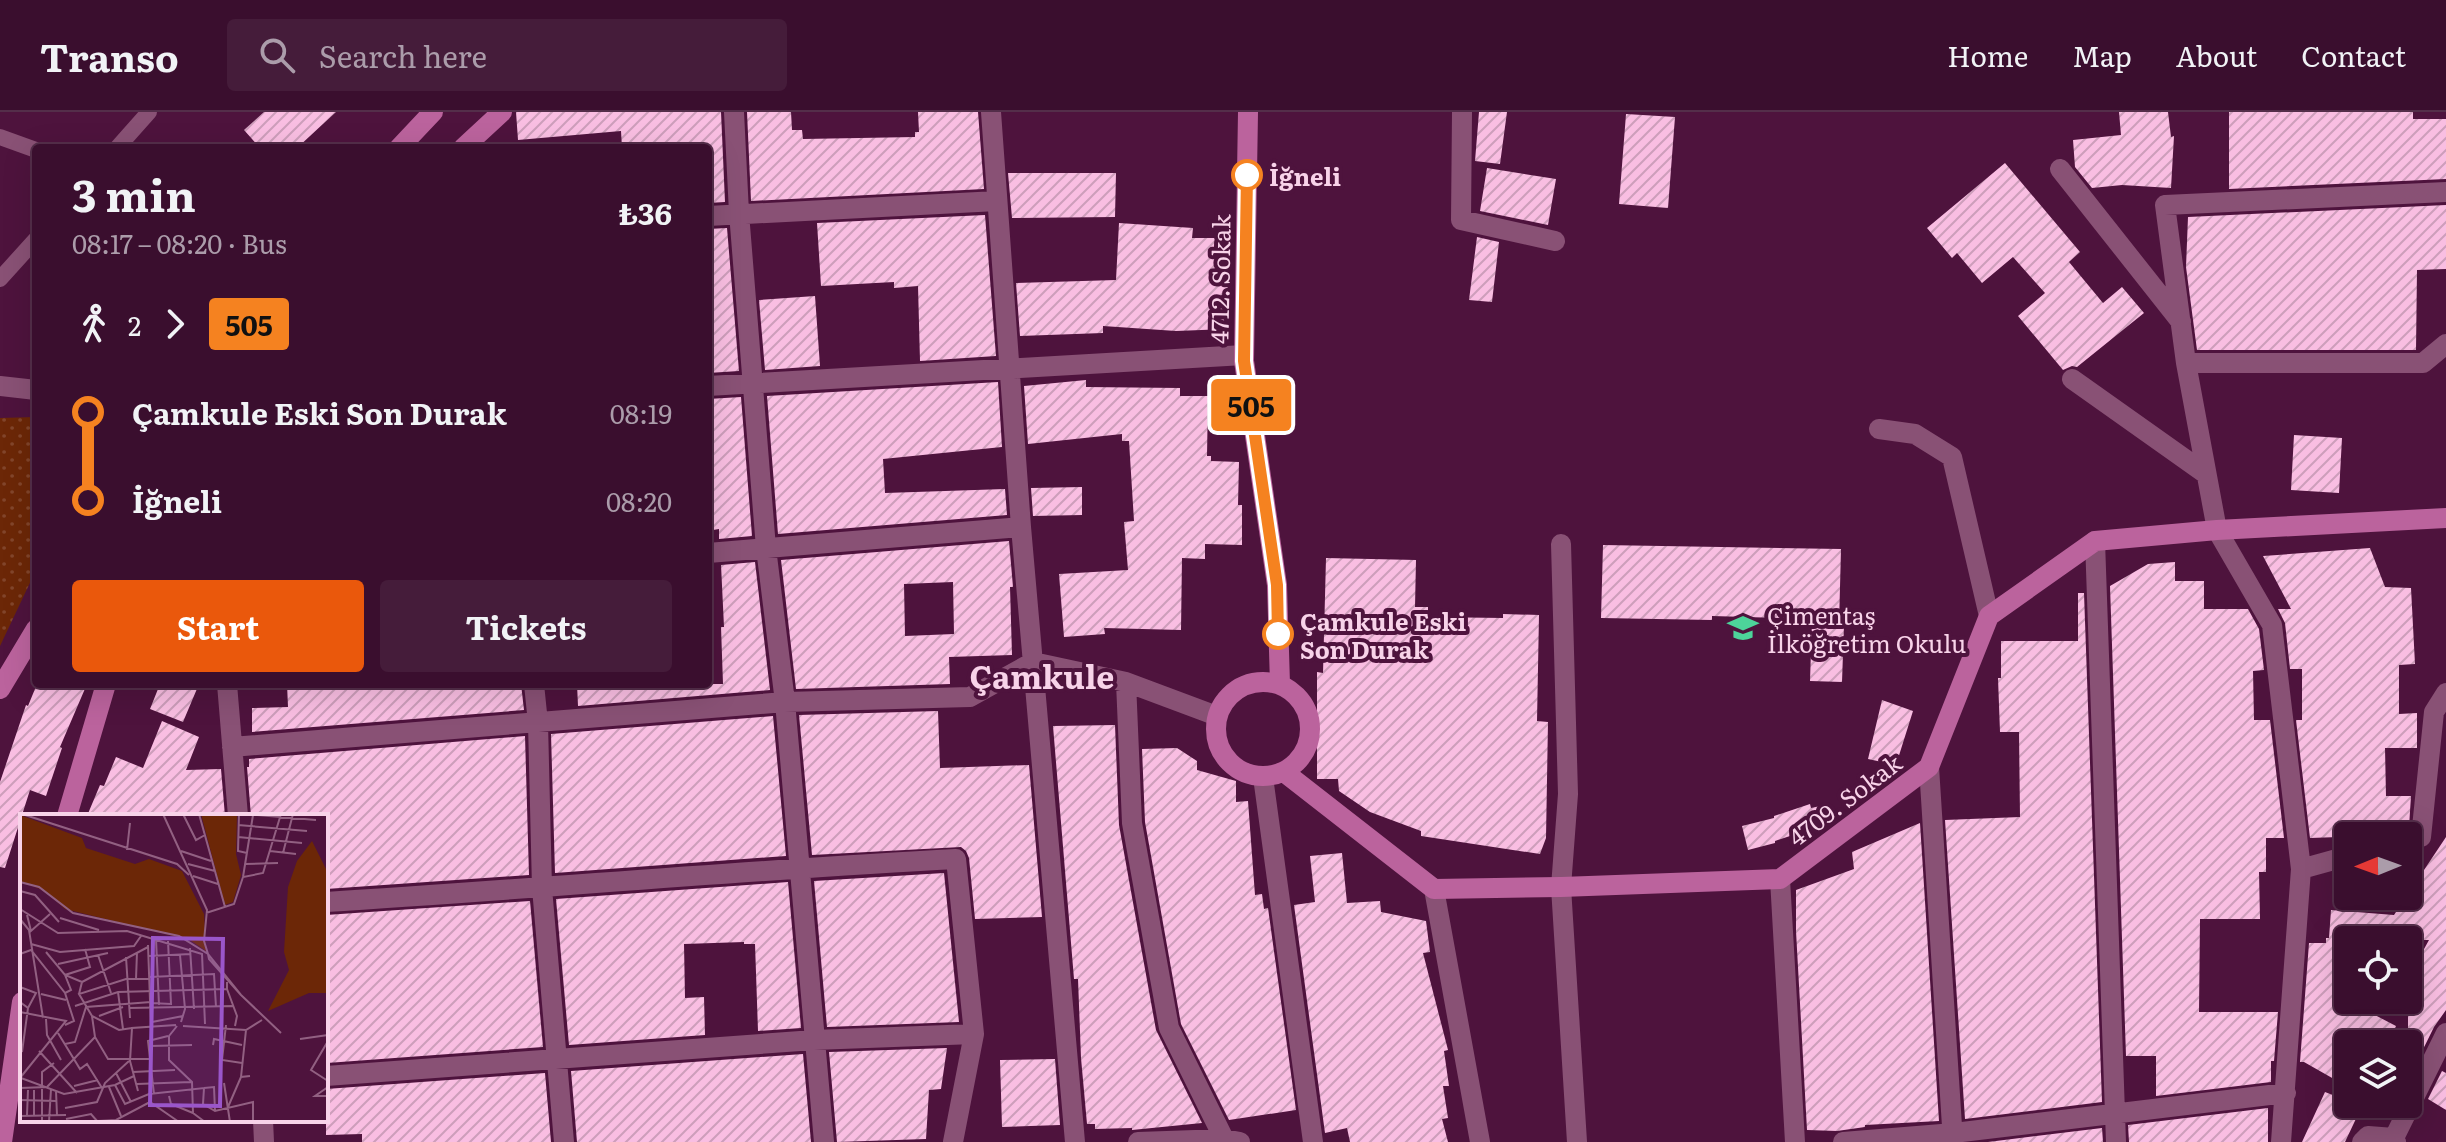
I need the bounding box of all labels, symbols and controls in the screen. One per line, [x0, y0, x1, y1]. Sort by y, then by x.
search box [227, 19, 787, 91]
text: Transo [40, 27, 179, 84]
icon: search [255, 33, 299, 77]
text: Search here [319, 33, 487, 77]
text: Home [1947, 34, 2028, 76]
text: Map [2072, 34, 2132, 76]
text: About [2176, 34, 2257, 76]
text: Contact [2301, 34, 2406, 76]
place label: İğneli [1269, 158, 1341, 193]
text: 3 min [72, 160, 196, 226]
marker: İğneli [1232, 160, 1262, 190]
text: ₺36 [618, 190, 672, 234]
street label: 4712. Sokak [1200, 214, 1238, 344]
text: 08:17 – 08:20 · Bus [72, 223, 287, 262]
icon: walk [72, 302, 116, 346]
icon: forward [153, 302, 197, 346]
text: 505 [225, 303, 273, 345]
text: 2 [128, 305, 141, 344]
line badge: 505 [1205, 379, 1297, 431]
text: 505 [1227, 384, 1275, 426]
text: Çamkule Eski Son Durak [132, 390, 507, 434]
text: 08:19 [610, 393, 672, 432]
text: İğneli [132, 478, 222, 522]
text: 08:20 [606, 481, 672, 520]
button: Start [72, 580, 364, 672]
button: Tickets [380, 580, 672, 672]
place label: Çimentaş İlköğretim Okulu [1767, 597, 1966, 660]
place label: Çamkule Eski Son Durak [1300, 603, 1467, 666]
school or university icon: Çimentaş İlköğretim Okulu [1726, 611, 1760, 645]
marker: Çamkule Eski Son Durak [1263, 619, 1293, 649]
district label: Çamkule [970, 651, 1114, 699]
street label: 4709. Sokak [1780, 744, 1908, 853]
inset map [20, 814, 328, 1122]
north arrow [2334, 822, 2422, 910]
map controls [2334, 822, 2422, 1118]
button: locate [2334, 926, 2422, 1014]
button: layers [2334, 1030, 2422, 1118]

